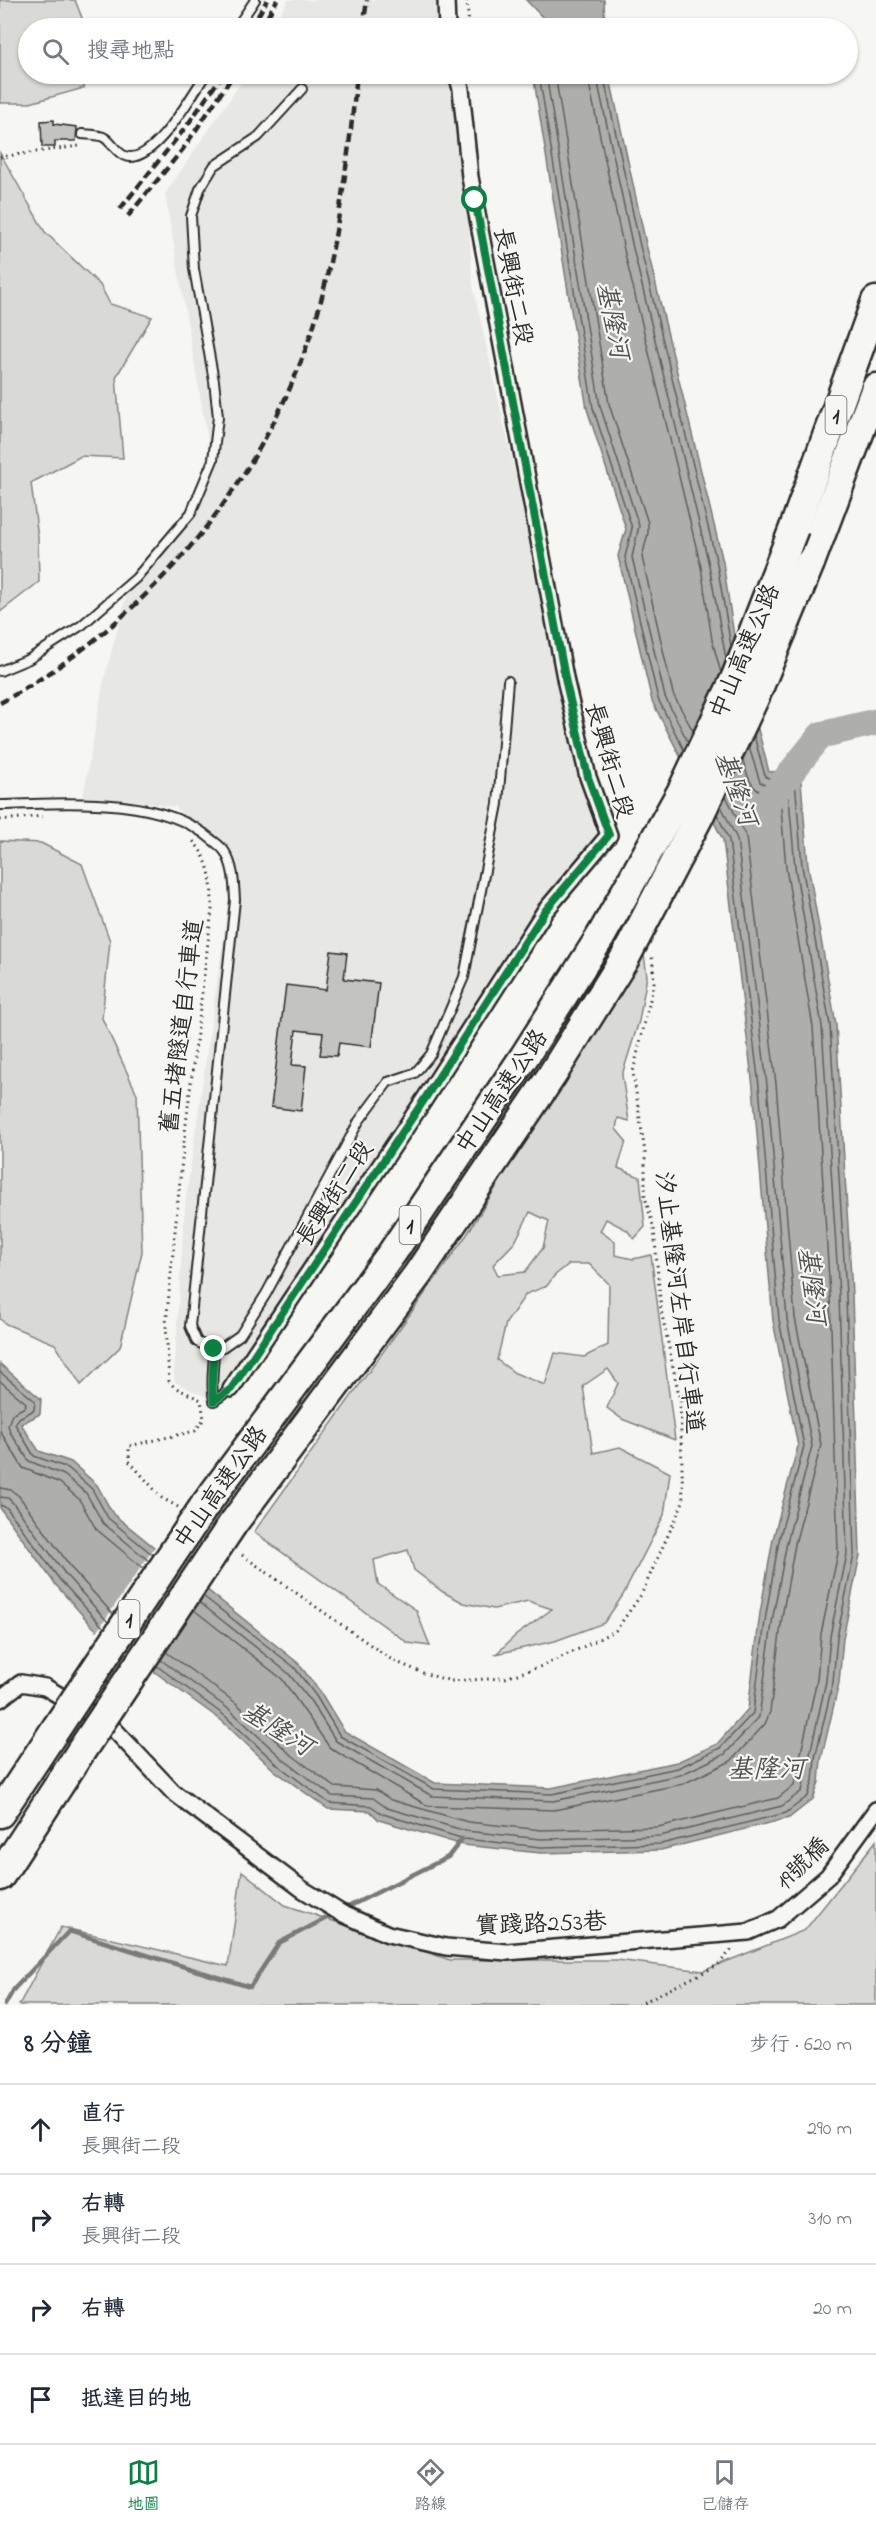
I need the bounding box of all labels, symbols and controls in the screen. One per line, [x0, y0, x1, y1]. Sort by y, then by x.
search box [18, 18, 858, 84]
icon: search [39, 35, 72, 68]
text: 搜尋地點 [87, 36, 175, 68]
route start [461, 186, 487, 212]
street label: 長興街二段 [483, 224, 540, 349]
water label: 基隆河 [585, 279, 638, 366]
road number: 1 [826, 396, 846, 434]
street label: 中山高速公路 [702, 579, 791, 725]
street label: 長興街二段 [574, 698, 641, 823]
water label: 基隆河 [703, 746, 767, 836]
street label: 舊五堵隧道自行車道 [153, 917, 214, 1136]
street label: 中山高速公路 [448, 1023, 558, 1162]
street label: 長興街二段 [289, 1135, 383, 1254]
street label: 汐止基隆河左岸自行車道 [644, 1169, 711, 1435]
road number: 1 [400, 1206, 420, 1244]
water label: 基隆河 [786, 1244, 834, 1330]
route end [200, 1335, 226, 1361]
street label: 中山高速公路 [166, 1419, 278, 1557]
road number: 1 [118, 1600, 140, 1638]
water label: 基隆河 [233, 1694, 323, 1769]
water label: 基隆河 [727, 1752, 809, 1790]
street label: 19號橋 [769, 1830, 838, 1899]
street label: 實踐路253巷 [475, 1906, 607, 1945]
text: 8 分鐘 [24, 2026, 92, 2064]
text: 步行 · 620 m [750, 2031, 852, 2060]
text: 直行 [81, 2099, 125, 2131]
icon: ahead [24, 2113, 57, 2146]
text: 290 m [807, 2115, 852, 2144]
text: 長興街二段 [81, 2133, 181, 2162]
text: 右轉 [81, 2189, 125, 2221]
icon: right [24, 2203, 57, 2236]
text: 310 m [808, 2205, 852, 2234]
text: 長興街二段 [81, 2223, 181, 2252]
icon: right [24, 2293, 57, 2326]
text: 右轉 [81, 2294, 125, 2326]
text: 20 m [813, 2295, 852, 2324]
icon: arrive [24, 2383, 57, 2416]
text: 抵達目的地 [81, 2384, 191, 2416]
tab: 地圖 [127, 2456, 160, 2517]
tab: 路線 [414, 2456, 447, 2517]
tab: 已儲存 [701, 2456, 749, 2517]

